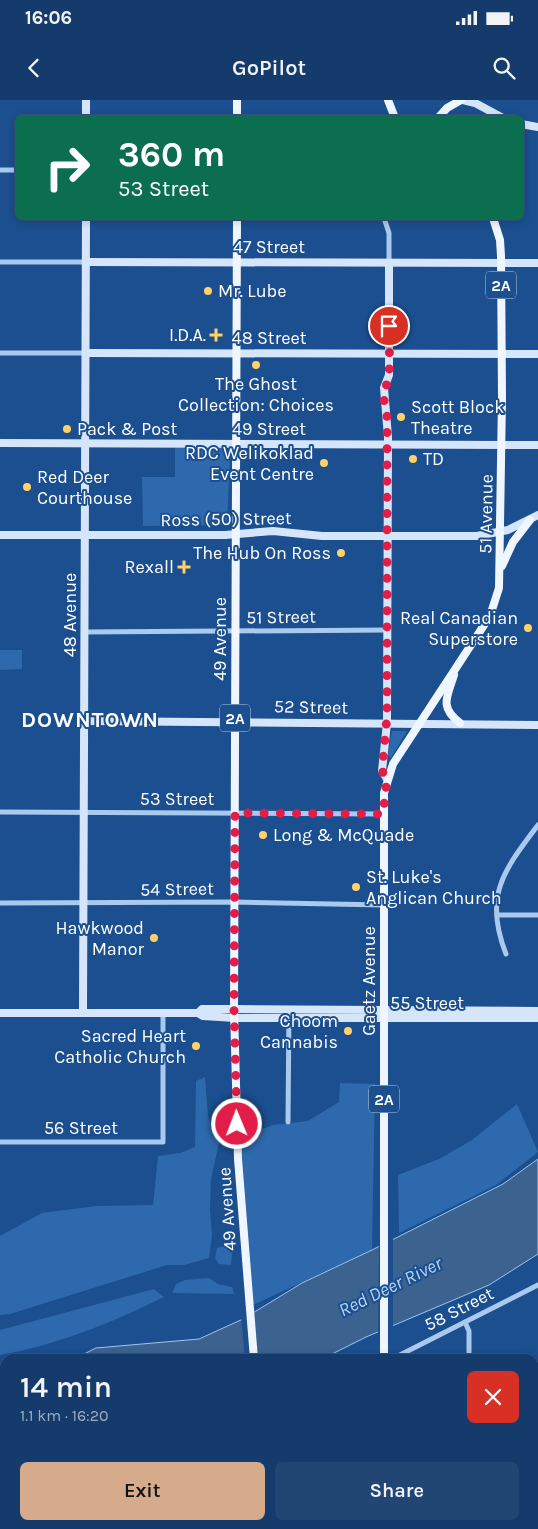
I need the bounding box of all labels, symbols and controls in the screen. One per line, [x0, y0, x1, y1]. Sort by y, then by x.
text: 16:06 [25, 7, 72, 29]
icon: back [20, 54, 48, 82]
icon: search [490, 54, 518, 82]
text: GoPilot [232, 55, 306, 81]
text: 360 m [118, 134, 225, 175]
icon: right [35, 135, 100, 200]
text: 53 Street [118, 176, 209, 202]
street label: 47 Street [233, 236, 305, 258]
road number: 2A [486, 272, 516, 298]
place label: Mr. Lube [218, 280, 286, 302]
marker: Mr. Lube [202, 285, 214, 297]
pin [368, 305, 410, 347]
icon: arrive [375, 312, 403, 340]
place label: I.D.A. [169, 324, 206, 346]
street label: 48 Street [232, 327, 307, 349]
marker: I.D.A. [210, 329, 222, 341]
marker: The Ghost Collection: Choices [250, 359, 262, 371]
place label: The Ghost Collection: Choices [178, 373, 334, 416]
place label: Scott Block Theatre [411, 396, 504, 439]
marker: Scott Block Theatre [395, 411, 407, 423]
place label: Pack & Post [77, 418, 178, 440]
street label: 49 Street [232, 418, 306, 440]
marker: Pack & Post [61, 423, 73, 435]
place label: RDC Welikoklad Event Centre [185, 442, 314, 485]
place label: TD [423, 448, 444, 470]
marker: TD [407, 453, 419, 465]
marker: RDC Welikoklad Event Centre [318, 457, 330, 469]
place label: Red Deer Courthouse [37, 466, 132, 509]
street label: 51 Avenue [474, 474, 498, 554]
marker: Red Deer Courthouse [21, 481, 33, 493]
street label: Ross (50) Street [160, 507, 292, 531]
place label: The Hub On Ross [193, 542, 331, 564]
marker: The Hub On Ross [335, 547, 347, 559]
place label: Rexall [125, 556, 174, 578]
marker: Rexall [178, 561, 190, 573]
street label: 48 Avenue [59, 573, 81, 657]
street label: 49 Avenue [209, 597, 231, 681]
street label: 51 Street [246, 605, 316, 629]
place label: Real Canadian Superstore [400, 607, 518, 650]
marker: Real Canadian Superstore [522, 622, 534, 634]
street label: 52 Street [274, 695, 349, 719]
road number: 2A [220, 704, 250, 732]
district label: DOWNTOWN [21, 707, 159, 733]
street label: 53 Street [140, 788, 214, 810]
place label: Long & McQuade [273, 824, 414, 846]
marker: Long & McQuade [257, 829, 269, 841]
place label: St. Luke's Anglican Church [366, 866, 502, 909]
street label: 54 Street [140, 877, 214, 901]
marker: St. Luke's Anglican Church [350, 881, 362, 893]
place label: Hawkwood Manor [55, 917, 144, 960]
street label: Gaetz Avenue [358, 926, 380, 1036]
marker: Hawkwood Manor [148, 932, 160, 944]
street label: 55 Street [390, 992, 464, 1014]
place label: Choom Cannabis [260, 1010, 338, 1053]
place label: Sacred Heart Catholic Church [54, 1025, 186, 1068]
marker: Choom Cannabis [342, 1025, 354, 1037]
marker: Sacred Heart Catholic Church [190, 1040, 202, 1052]
road number: 2A [369, 1086, 399, 1112]
position arrow [210, 1097, 262, 1149]
street label: 56 Street [44, 1117, 118, 1139]
street label: 49 Avenue [213, 1166, 241, 1252]
water label: Red Deer River [335, 1252, 447, 1321]
street label: 58 Street [421, 1282, 498, 1336]
text: 14 min [20, 1369, 112, 1405]
button: close [467, 1371, 519, 1423]
text: 1.1 km · 16:20 [20, 1406, 109, 1425]
button: Exit [20, 1462, 265, 1520]
button: Share [275, 1462, 519, 1520]

